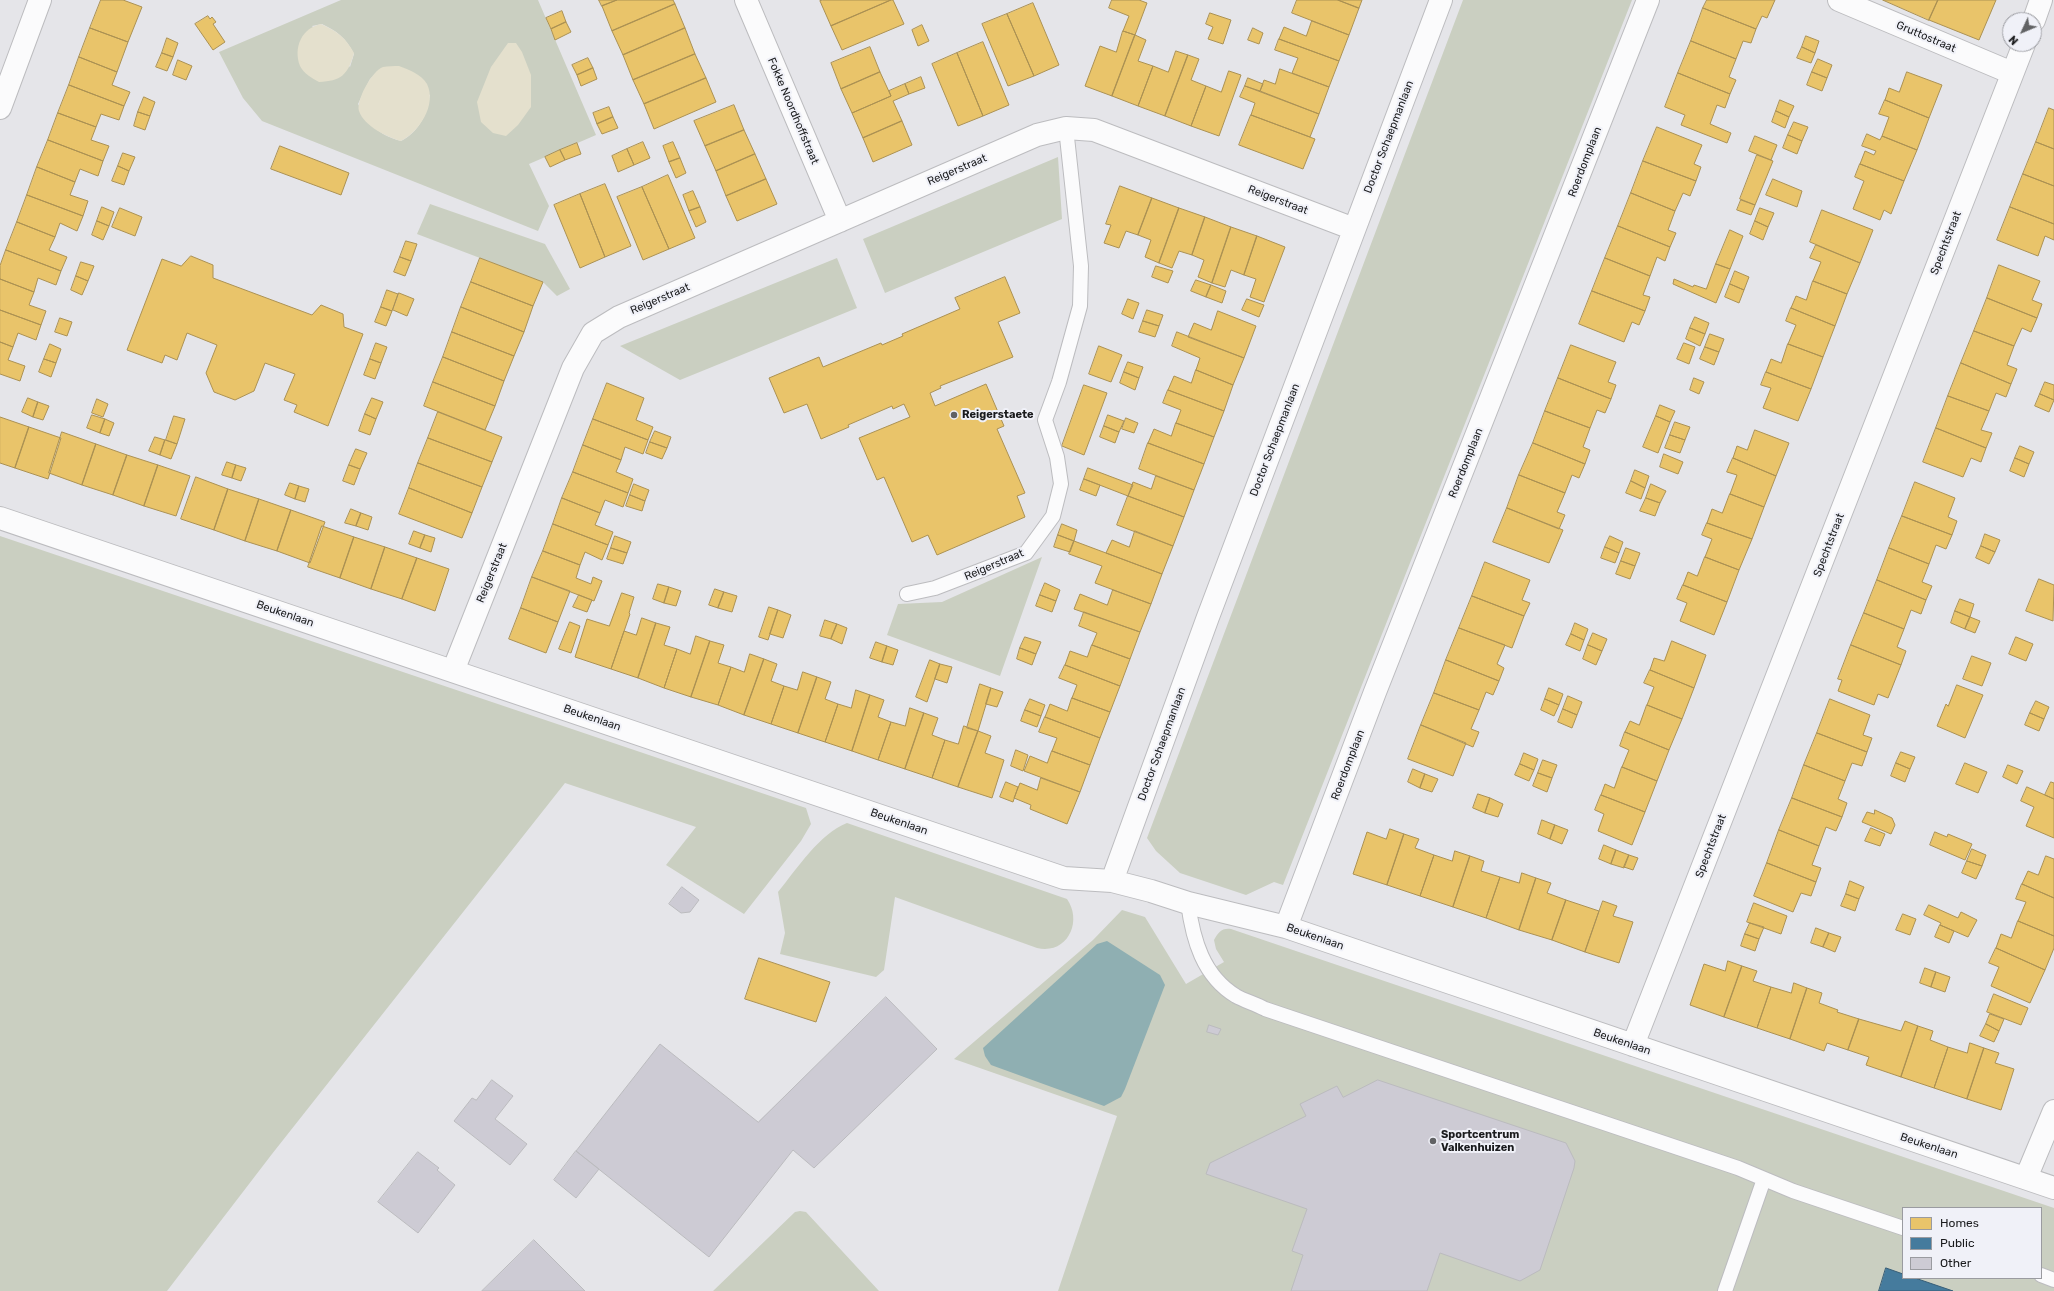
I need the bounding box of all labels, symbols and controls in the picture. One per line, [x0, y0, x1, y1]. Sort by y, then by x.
north arrow [2002, 12, 2042, 52]
street label: Gruttostraat [1894, 19, 1958, 55]
text: N [2006, 33, 2021, 47]
street label: Fokke Noordhoffstraat [765, 56, 821, 166]
street label: Doctor Schaepmanlaan [1361, 79, 1417, 195]
street label: Roerdomplaan [1566, 125, 1604, 199]
street label: Reigerstraat [925, 152, 989, 188]
street label: Reigerstraat [1246, 183, 1310, 217]
street label: Spechtstraat [1928, 209, 1964, 277]
street label: Reigerstraat [628, 281, 692, 317]
street label: Doctor Schaepmanlaan [1247, 382, 1303, 498]
place label: Reigerstaete [962, 408, 1034, 422]
marker: Reigerstaete [949, 410, 959, 420]
street label: Roerdomplaan [1446, 426, 1486, 500]
street label: Spechtstraat [1811, 511, 1847, 579]
street label: Reigerstraat [474, 541, 510, 605]
street label: Reigerstraat [962, 547, 1026, 583]
street label: Beukenlaan [255, 598, 315, 630]
street label: Doctor Schaepmanlaan [1135, 685, 1189, 803]
street label: Beukenlaan [562, 702, 622, 734]
street label: Roerdomplaan [1329, 728, 1367, 802]
street label: Beukenlaan [869, 806, 929, 838]
street label: Spechtstraat [1693, 812, 1729, 880]
street label: Beukenlaan [1285, 921, 1345, 953]
street label: Beukenlaan [1592, 1026, 1652, 1058]
place label: Sportcentrum Valkenhuizen [1441, 1128, 1519, 1154]
street label: Beukenlaan [1899, 1130, 1959, 1162]
marker: Sportcentrum Valkenhuizen [1428, 1136, 1438, 1146]
legend [1902, 1207, 2042, 1279]
text: Homes [1940, 1216, 1979, 1230]
text: Public [1940, 1236, 1975, 1250]
text: Other [1940, 1256, 1971, 1270]

